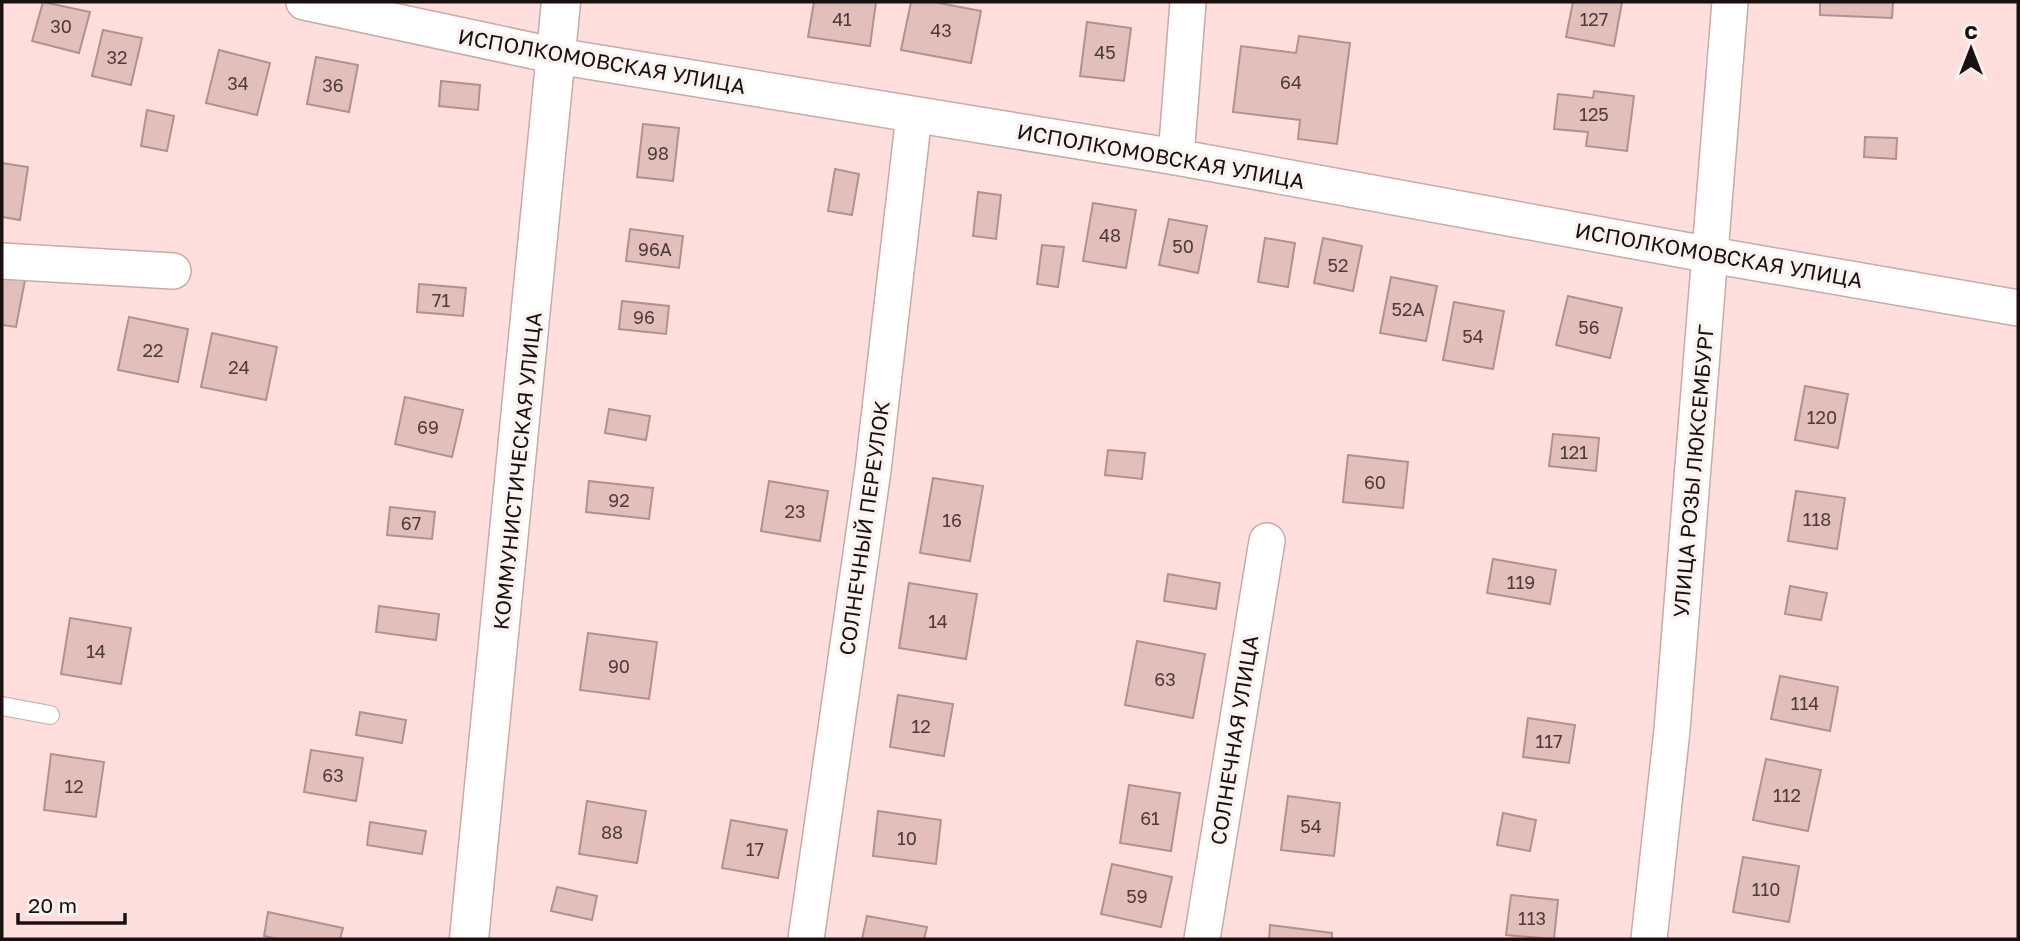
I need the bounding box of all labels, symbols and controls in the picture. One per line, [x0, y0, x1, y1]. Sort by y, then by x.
house number: 41 [832, 8, 852, 30]
house number: 127 [1580, 8, 1608, 30]
north arrow [1936, 14, 2006, 84]
house number: 30 [50, 15, 72, 37]
house number: 43 [930, 19, 952, 41]
text: С [1964, 20, 1978, 43]
street label: ИСПОЛКОМОВСКАЯ УЛИЦА [456, 23, 748, 99]
house number: 45 [1094, 41, 1116, 63]
house number: 32 [107, 46, 127, 68]
house number: 64 [1280, 71, 1302, 93]
house number: 34 [227, 72, 249, 94]
house number: 36 [322, 74, 344, 96]
house number: 125 [1579, 103, 1609, 125]
street label: ИСПОЛКОМОВСКАЯ УЛИЦА [1015, 118, 1307, 194]
house number: 98 [647, 142, 669, 164]
street label: ИСПОЛКОМОВСКАЯ УЛИЦА [1573, 217, 1865, 293]
house number: 48 [1099, 224, 1121, 246]
house number: 50 [1172, 235, 1194, 257]
house number: 96А [638, 238, 672, 260]
house number: 52 [1328, 254, 1348, 276]
house number: 71 [432, 289, 450, 311]
house number: 52А [1392, 298, 1424, 320]
house number: 96 [633, 306, 655, 328]
street label: КОММУНИСТИЧЕСКАЯ УЛИЦА [487, 311, 547, 631]
house number: 56 [1578, 316, 1600, 338]
street label: УЛИЦА РОЗЫ ЛЮКСЕМБУРГ [1667, 323, 1719, 619]
house number: 54 [1462, 325, 1484, 347]
house number: 22 [143, 339, 163, 361]
house number: 24 [228, 356, 250, 378]
street label: СОЛНЕЧНЫЙ ПЕРЕУЛОК [833, 399, 895, 657]
house number: 120 [1807, 406, 1837, 428]
house number: 69 [417, 416, 439, 438]
house number: 121 [1560, 441, 1588, 463]
house number: 60 [1364, 471, 1386, 493]
house number: 92 [608, 489, 630, 511]
house number: 23 [785, 500, 805, 522]
house number: 118 [1803, 508, 1831, 530]
house number: 16 [942, 509, 962, 531]
house number: 67 [401, 512, 421, 534]
house number: 119 [1507, 571, 1535, 593]
house number: 14 [928, 610, 948, 632]
street label: СОЛНЕЧНАЯ УЛИЦА [1205, 633, 1263, 847]
house number: 14 [86, 640, 106, 662]
house number: 90 [608, 655, 630, 677]
house number: 63 [1154, 668, 1176, 690]
house number: 114 [1791, 692, 1819, 714]
house number: 12 [911, 715, 931, 737]
house number: 117 [1536, 730, 1563, 752]
house number: 63 [322, 764, 344, 786]
house number: 12 [64, 775, 84, 797]
house number: 112 [1773, 784, 1801, 806]
house number: 61 [1140, 807, 1160, 829]
house number: 54 [1300, 815, 1322, 837]
house number: 88 [601, 821, 623, 843]
house number: 10 [897, 827, 917, 849]
house number: 17 [746, 838, 764, 860]
house number: 110 [1752, 878, 1780, 900]
scale bar [18, 881, 124, 925]
house number: 59 [1126, 885, 1148, 907]
text: 20 m [28, 892, 77, 918]
house number: 113 [1518, 907, 1546, 929]

